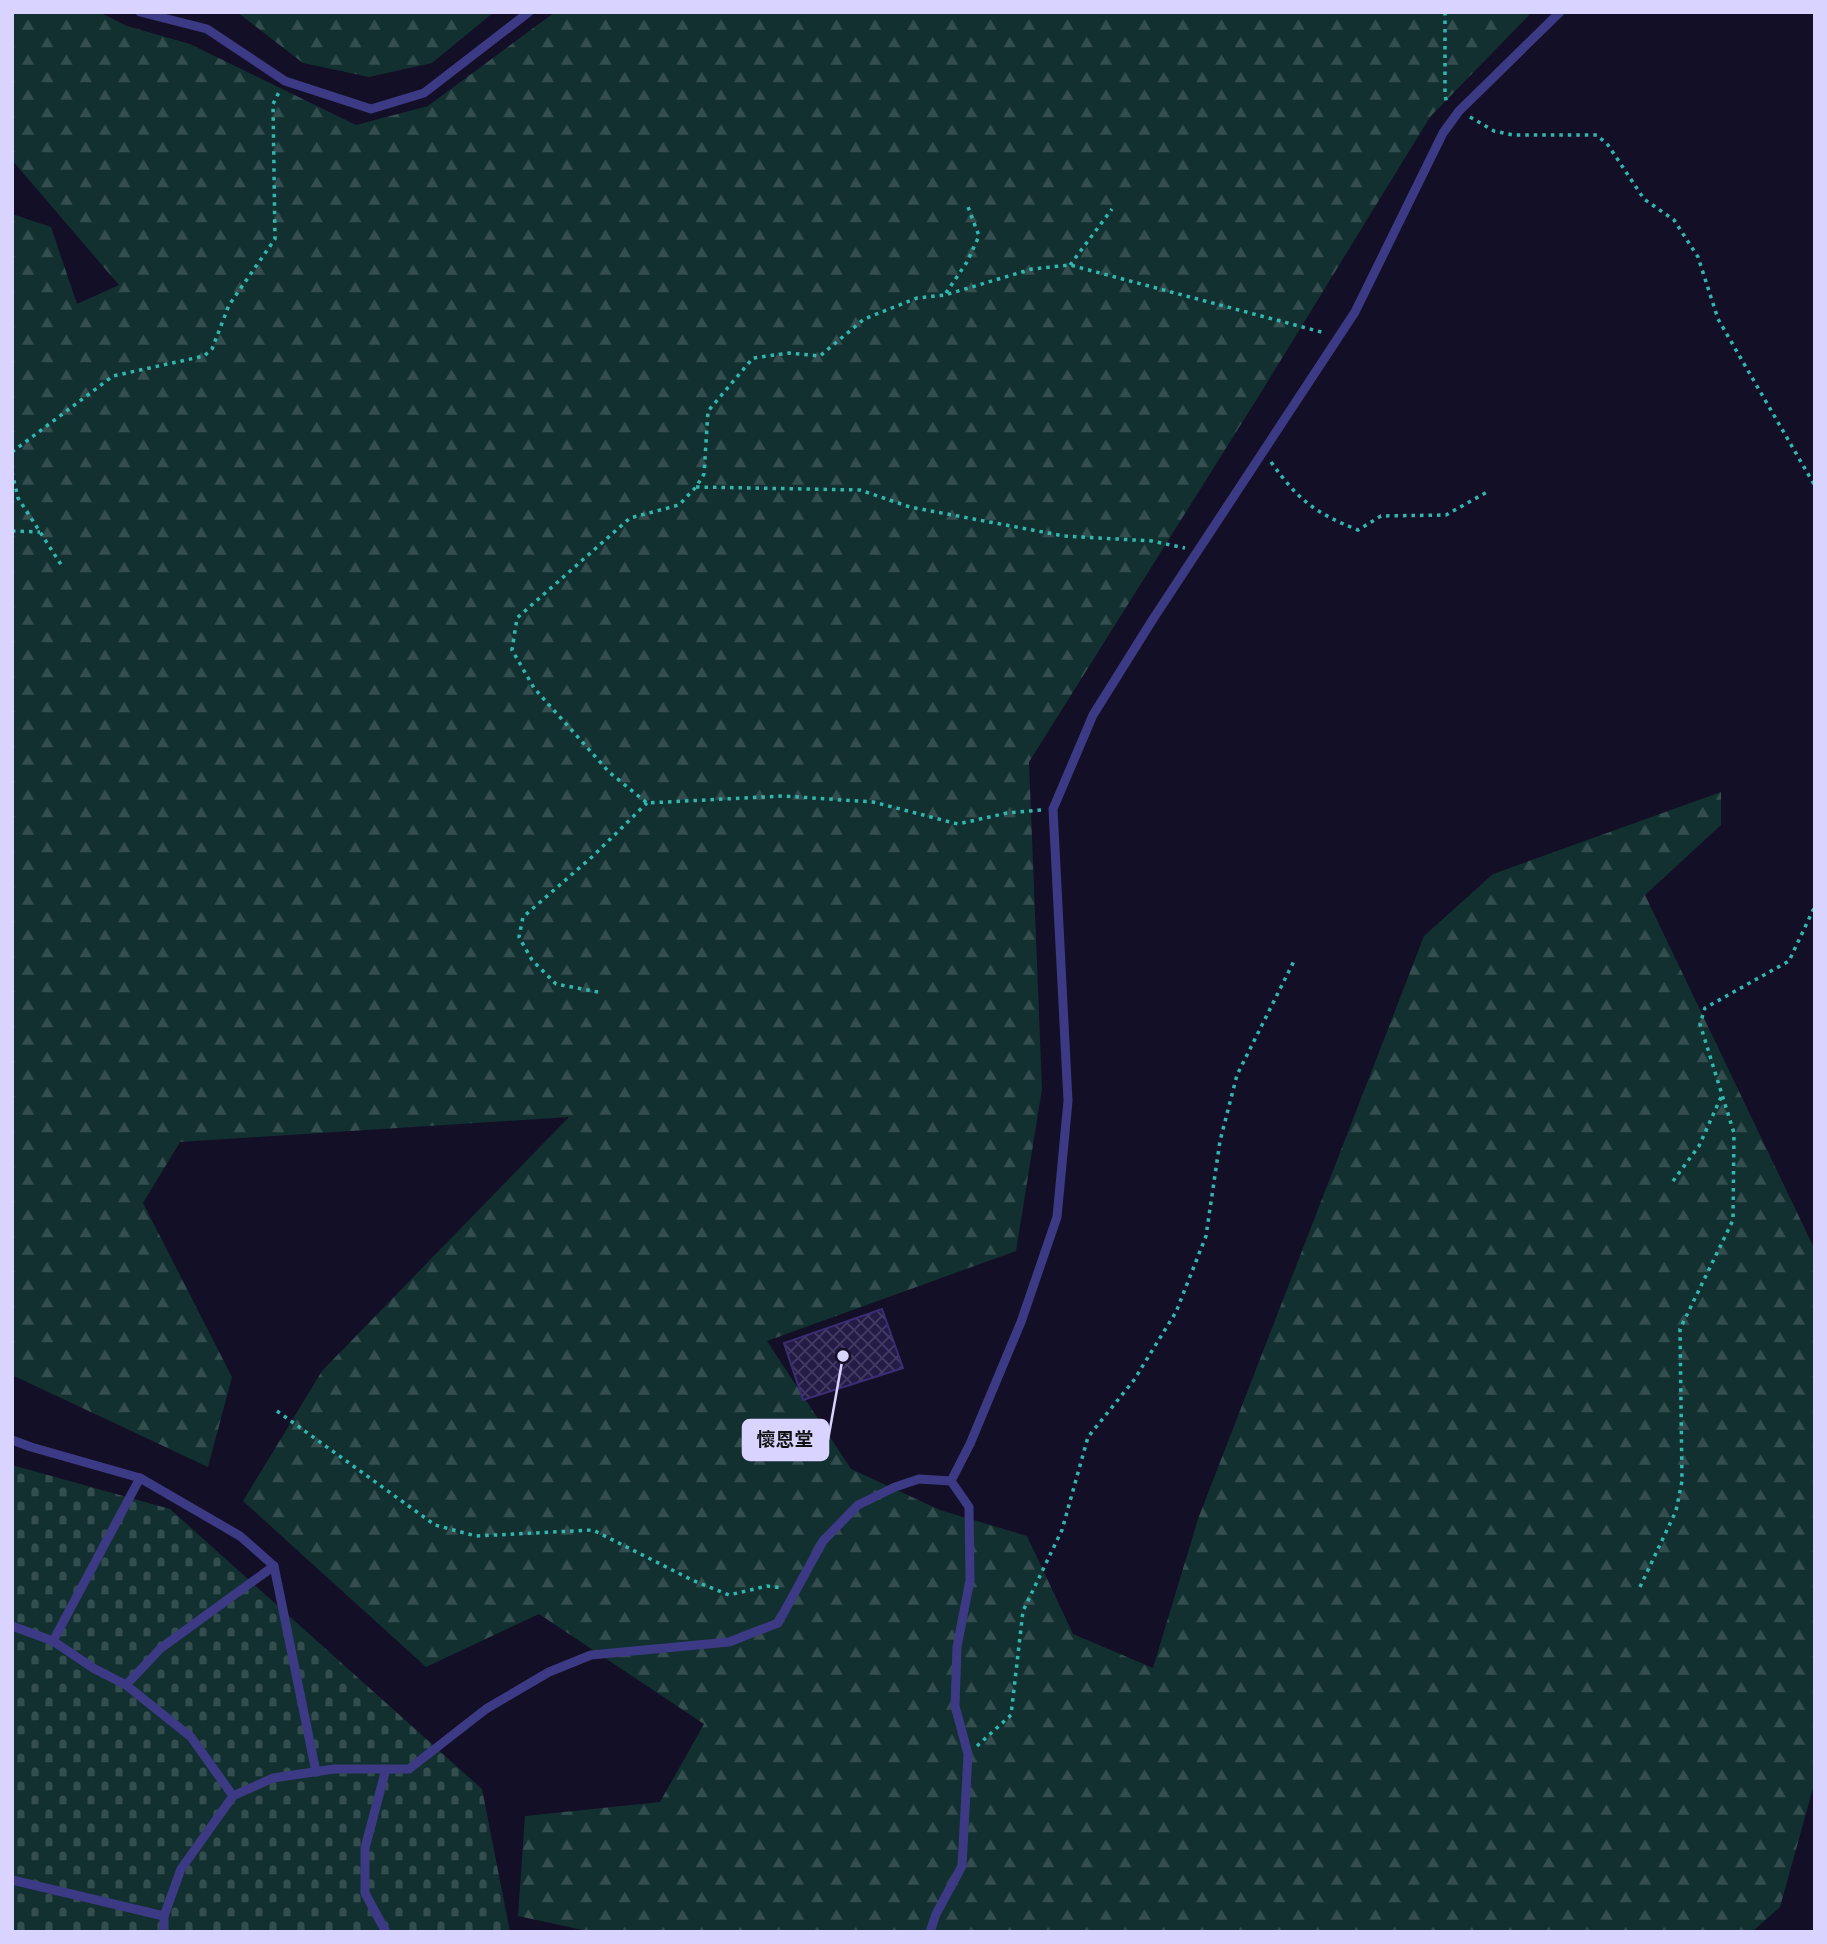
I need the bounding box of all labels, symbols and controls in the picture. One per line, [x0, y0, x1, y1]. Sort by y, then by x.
callout: 懷恩堂 [743, 1420, 828, 1460]
text: 懷恩堂 [756, 1428, 814, 1452]

